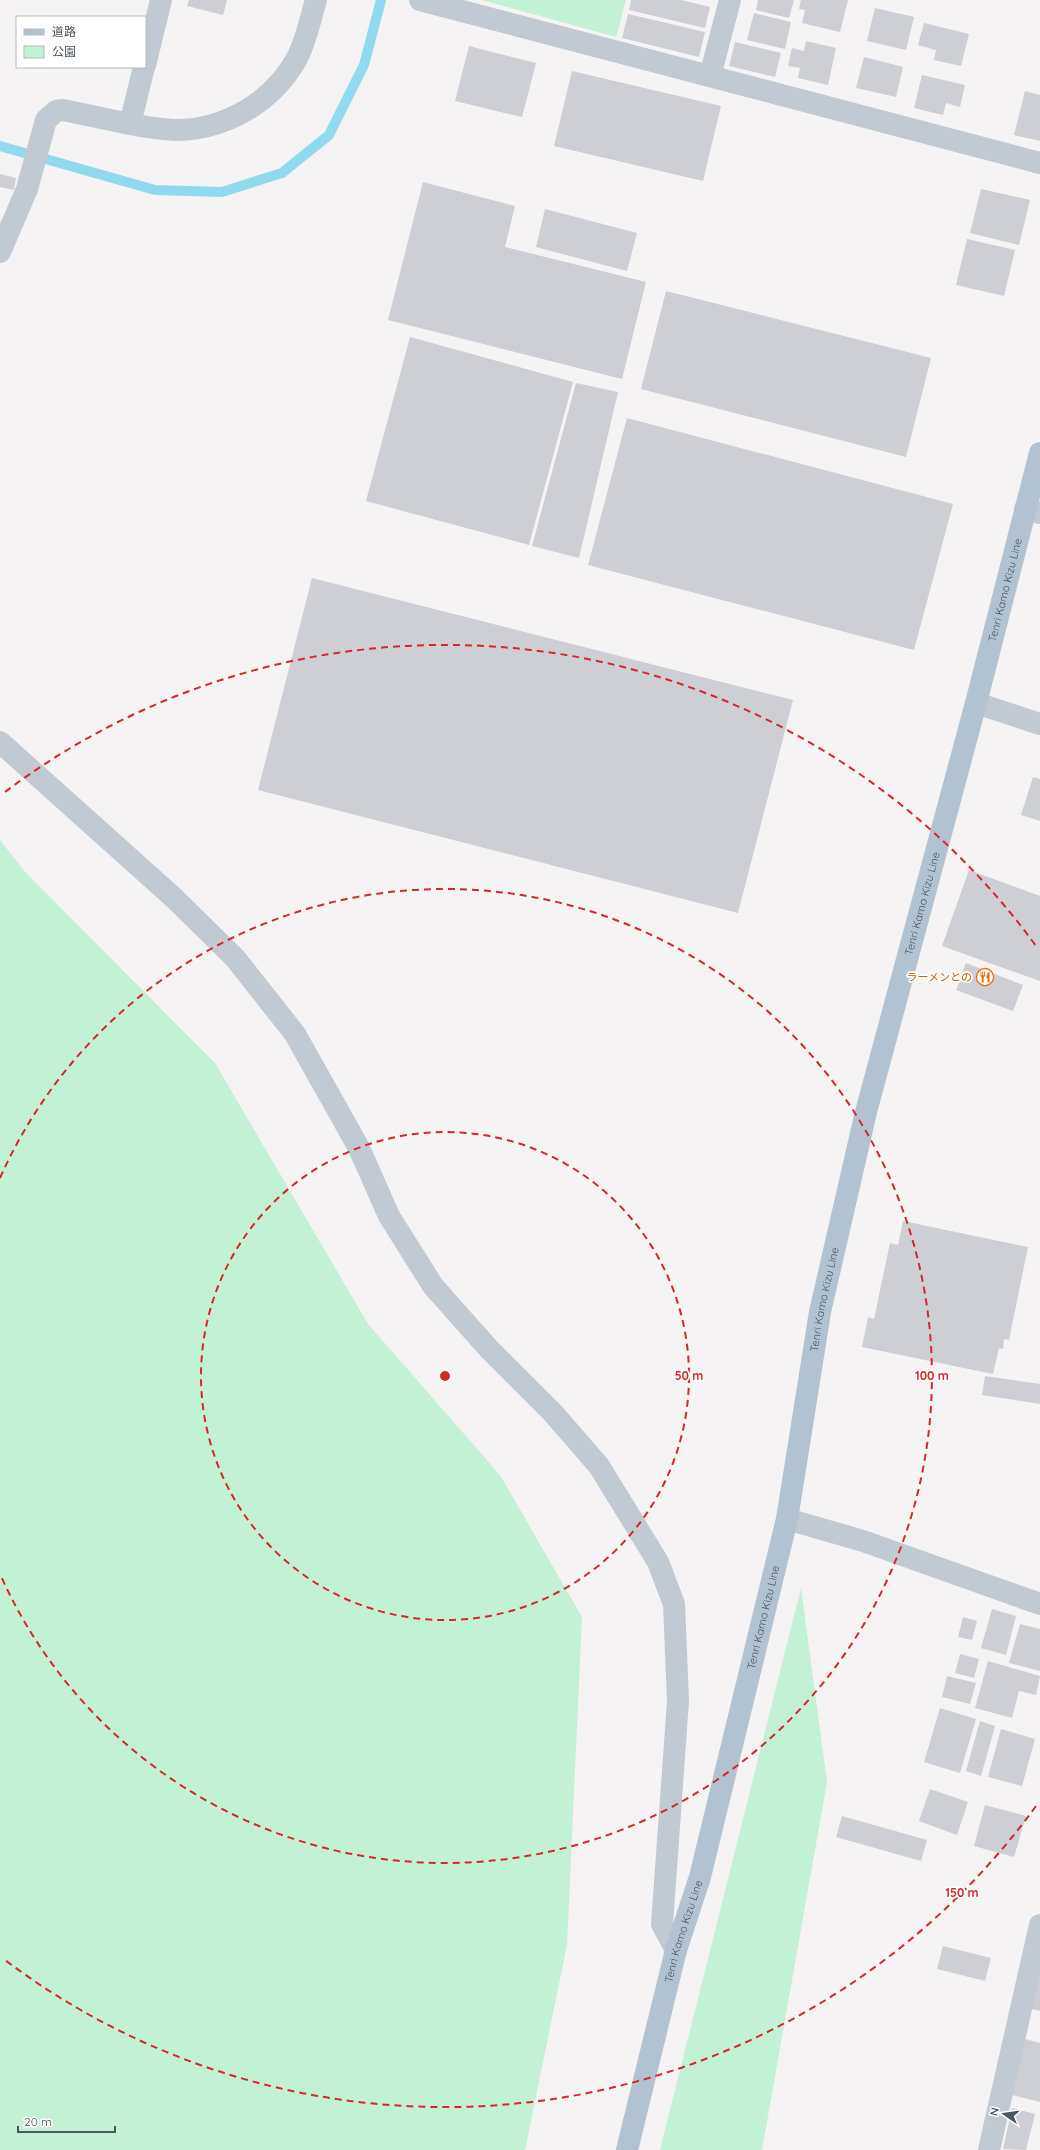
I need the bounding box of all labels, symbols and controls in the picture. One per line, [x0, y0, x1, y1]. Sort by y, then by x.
legend [16, 16, 146, 68]
text: 道路 [52, 24, 76, 39]
text: 公園 [52, 44, 76, 59]
street label: Tenri Kamo Kizu Line [985, 537, 1025, 644]
street label: Tenri Kamo Kizu Line [902, 850, 943, 957]
restaurant icon: ラーメンとの [975, 967, 995, 987]
place label: ラーメンとの [907, 970, 972, 984]
street label: Tenri Kamo Kizu Line [807, 1246, 842, 1353]
text: 50 m [675, 1368, 703, 1383]
text: 100 m [915, 1368, 949, 1383]
centre of rings [438, 1369, 452, 1383]
street label: Tenri Kamo Kizu Line [744, 1564, 782, 1671]
street label: Tenri Kamo Kizu Line [661, 1878, 706, 1984]
text: 150 m [945, 1885, 979, 1900]
north arrow [984, 2094, 1024, 2134]
text: N [987, 2106, 1002, 2117]
scale bar [18, 2108, 115, 2134]
text: 20 m [24, 2114, 52, 2129]

